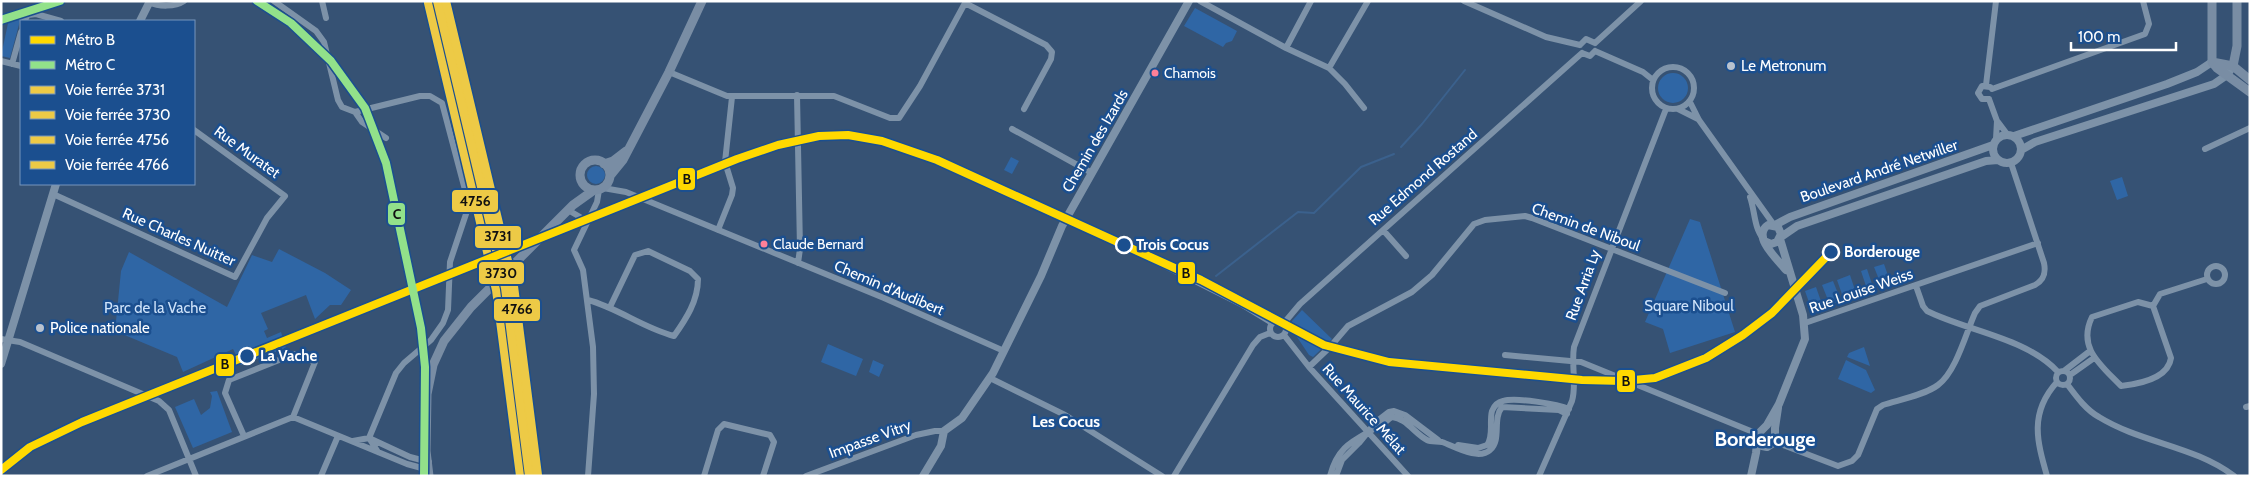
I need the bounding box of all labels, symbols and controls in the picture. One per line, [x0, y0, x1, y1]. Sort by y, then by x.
legend [20, 20, 195, 185]
scale bar [2071, 20, 2176, 52]
text: 100 m [2078, 28, 2120, 46]
text: Métro B [65, 31, 115, 49]
text: Métro C [65, 56, 115, 74]
place label: Le Metronum [1741, 57, 1826, 75]
marker: Le Metronum [1725, 60, 1737, 72]
place label: Chamois [1164, 64, 1216, 82]
marker: Chamois [1150, 68, 1160, 78]
text: Voie ferrée 3731 [65, 81, 165, 99]
street label: Chemin des Izards [1058, 86, 1132, 196]
text: Voie ferrée 3730 [65, 106, 171, 124]
street label: Rue Muratet [211, 122, 283, 182]
street label: Rue Edmond Rostand [1365, 125, 1481, 229]
text: Voie ferrée 4756 [65, 131, 169, 149]
street label: Boulevard André Netwiller [1798, 136, 1960, 206]
text: Voie ferrée 4766 [65, 156, 169, 174]
line badge: B [677, 167, 696, 191]
text: B [683, 170, 692, 188]
line badge: 4756 [451, 189, 499, 213]
text: 4756 [459, 192, 491, 210]
street label: Chemin de Niboul [1529, 199, 1643, 255]
line badge: C [387, 202, 406, 226]
street label: Rue Charles Nuitter [120, 204, 238, 270]
text: C [393, 205, 402, 223]
line badge: 3731 [474, 225, 522, 249]
text: 3731 [484, 227, 512, 245]
place label: Claude Bernard [773, 235, 864, 253]
marker: Trois Cocus [1115, 236, 1133, 254]
place label: Trois Cocus [1136, 236, 1209, 254]
marker: Claude Bernard [759, 239, 769, 249]
marker: Borderouge [1822, 243, 1840, 261]
place label: Borderouge [1844, 243, 1920, 261]
street label: Rue Arria Ly [1562, 247, 1604, 323]
street label: Chemin d'Audibert [831, 257, 947, 319]
line badge: 3730 [478, 261, 525, 285]
line badge: B [1177, 261, 1196, 285]
text: 3730 [485, 264, 517, 282]
text: B [1182, 264, 1191, 282]
street label: Rue Louise Weiss [1807, 265, 1915, 317]
park label: Square Niboul [1644, 297, 1734, 315]
line badge: 4766 [493, 298, 541, 322]
park label: Parc de la Vache [104, 299, 206, 317]
text: 4766 [501, 300, 533, 318]
place label: Police nationale [50, 319, 150, 337]
marker: Police nationale [34, 322, 46, 334]
marker: La Vache [238, 347, 256, 365]
place label: La Vache [260, 347, 318, 365]
line badge: B [215, 353, 235, 377]
text: B [221, 355, 230, 373]
street label: Rue Maurice Mélat [1319, 360, 1409, 458]
line badge: B [1616, 369, 1636, 393]
text: B [1622, 372, 1631, 390]
district label: Les Cocus [1032, 412, 1100, 431]
street label: Impasse Vitry [826, 416, 914, 462]
district label: Borderouge [1714, 427, 1816, 451]

